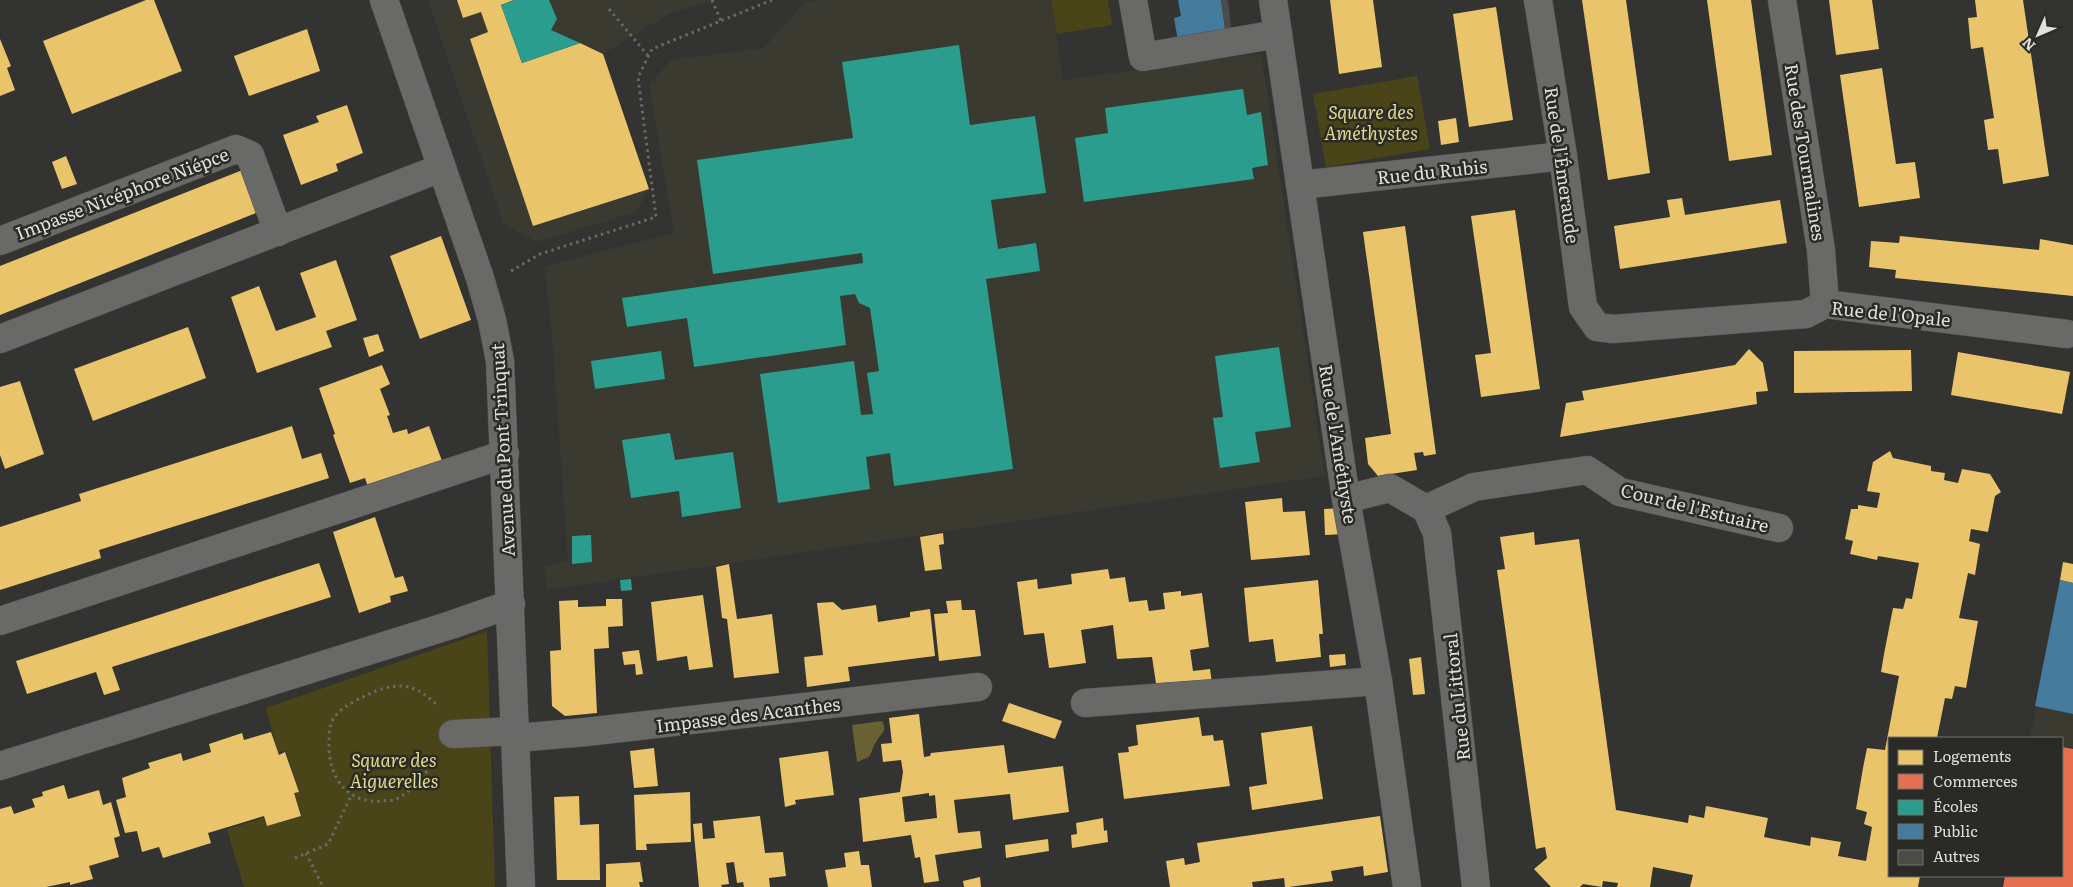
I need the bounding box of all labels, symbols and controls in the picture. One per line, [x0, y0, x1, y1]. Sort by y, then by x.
north arrow [2013, 10, 2063, 60]
text: N [2017, 33, 2039, 56]
street label: Rue des Tourmalines [1779, 62, 1833, 242]
street label: Rue de l'Émeraude [1539, 85, 1587, 245]
park label: Square des Améthystes [1324, 98, 1418, 146]
street label: Impasse Nicéphore Niépce [12, 140, 232, 246]
street label: Rue du Rubis [1376, 152, 1488, 190]
street label: Rue de l'Opale [1830, 293, 1952, 333]
street label: Avenue du Pont Trinquat [483, 342, 521, 557]
street label: Rue de l'Améthyste [1313, 362, 1365, 526]
street label: Cour de l'Estuaire [1618, 476, 1772, 538]
street label: Rue du Littoral [1436, 632, 1476, 762]
street label: Impasse des Acanthes [654, 689, 842, 739]
legend [1888, 737, 2063, 877]
text: Logements [1933, 744, 2011, 767]
park label: Square des Aiguerelles [350, 746, 438, 794]
text: Commerces [1933, 769, 2018, 792]
text: Écoles [1933, 794, 1978, 817]
text: Public [1933, 819, 1978, 842]
text: Autres [1933, 844, 1980, 867]

